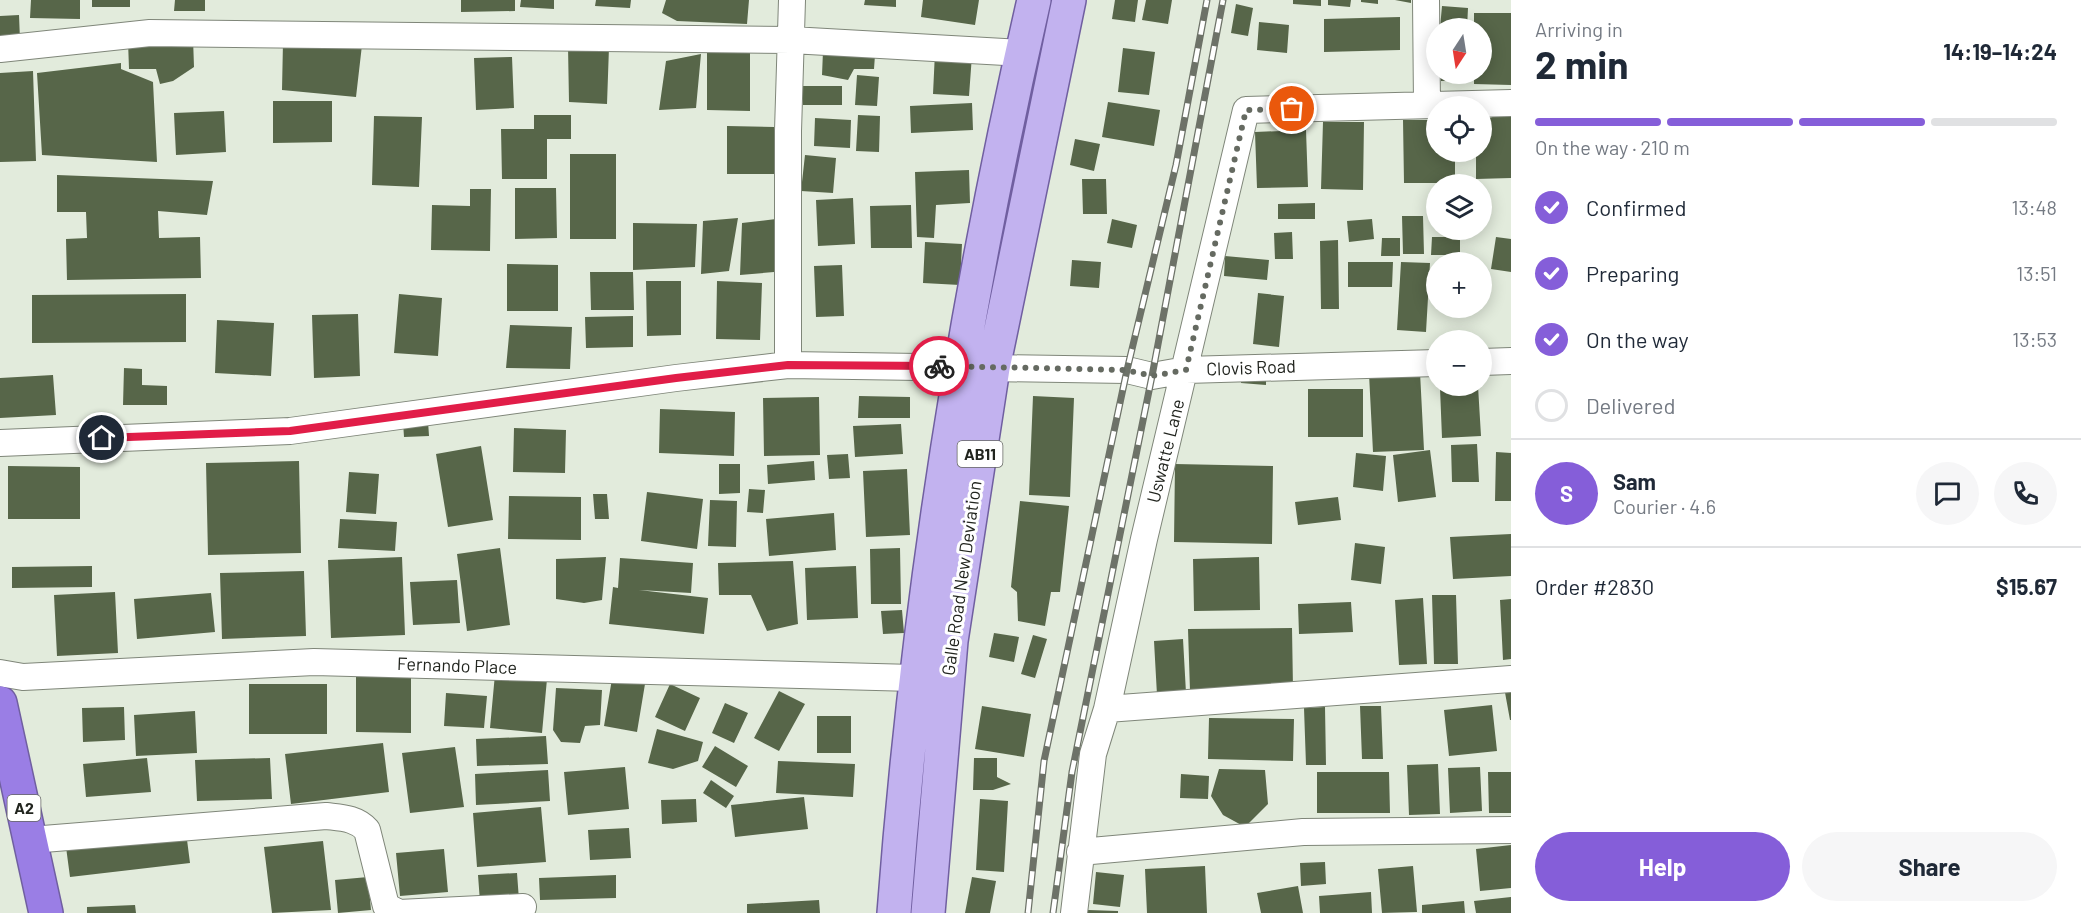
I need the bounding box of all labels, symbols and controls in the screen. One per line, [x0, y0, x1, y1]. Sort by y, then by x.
text: Arriving in [1535, 17, 1623, 41]
north arrow [1426, 18, 1492, 84]
map controls [1426, 18, 1492, 396]
text: 14:19–14:24 [1943, 38, 2057, 64]
text: 2 min [1535, 40, 1628, 87]
pin [1266, 83, 1317, 134]
icon: bag [1275, 92, 1308, 125]
button: locate [1426, 96, 1492, 162]
text: On the way · 210 m [1535, 135, 1690, 159]
button: layers [1426, 174, 1492, 240]
icon: check [1535, 191, 1568, 224]
text: Confirmed [1586, 194, 1686, 220]
text: 13:48 [2011, 195, 2057, 219]
button: + [1426, 252, 1492, 318]
icon: check [1535, 257, 1568, 290]
text: Preparing [1586, 260, 1679, 286]
text: 13:51 [2016, 261, 2057, 285]
icon: check [1535, 323, 1568, 356]
text: On the way [1586, 326, 1689, 352]
text: 13:53 [2012, 327, 2057, 351]
button: − [1426, 330, 1492, 396]
courier [909, 336, 969, 396]
icon: bike [923, 350, 956, 383]
street label: Clovis Road [1206, 354, 1296, 380]
text: Delivered [1586, 392, 1675, 418]
street label: Uswatte Lane [1141, 397, 1189, 505]
pin [76, 412, 127, 463]
icon: home [85, 421, 118, 454]
road number: AB11 [958, 441, 1002, 467]
button: chat [1916, 462, 1979, 525]
button: phone [1994, 462, 2057, 525]
text: Sam [1613, 468, 1656, 494]
street label: Galle Road New Deviation [936, 479, 986, 677]
text: S [1560, 480, 1573, 506]
text: Courier · 4.6 [1613, 494, 1716, 518]
text: Order #2830 [1535, 573, 1654, 599]
text: $15.67 [1996, 573, 2057, 599]
street label: Fernando Place [397, 652, 518, 678]
road number: A2 [8, 795, 40, 821]
button: Help [1535, 832, 1790, 901]
button: Share [1802, 832, 2057, 901]

